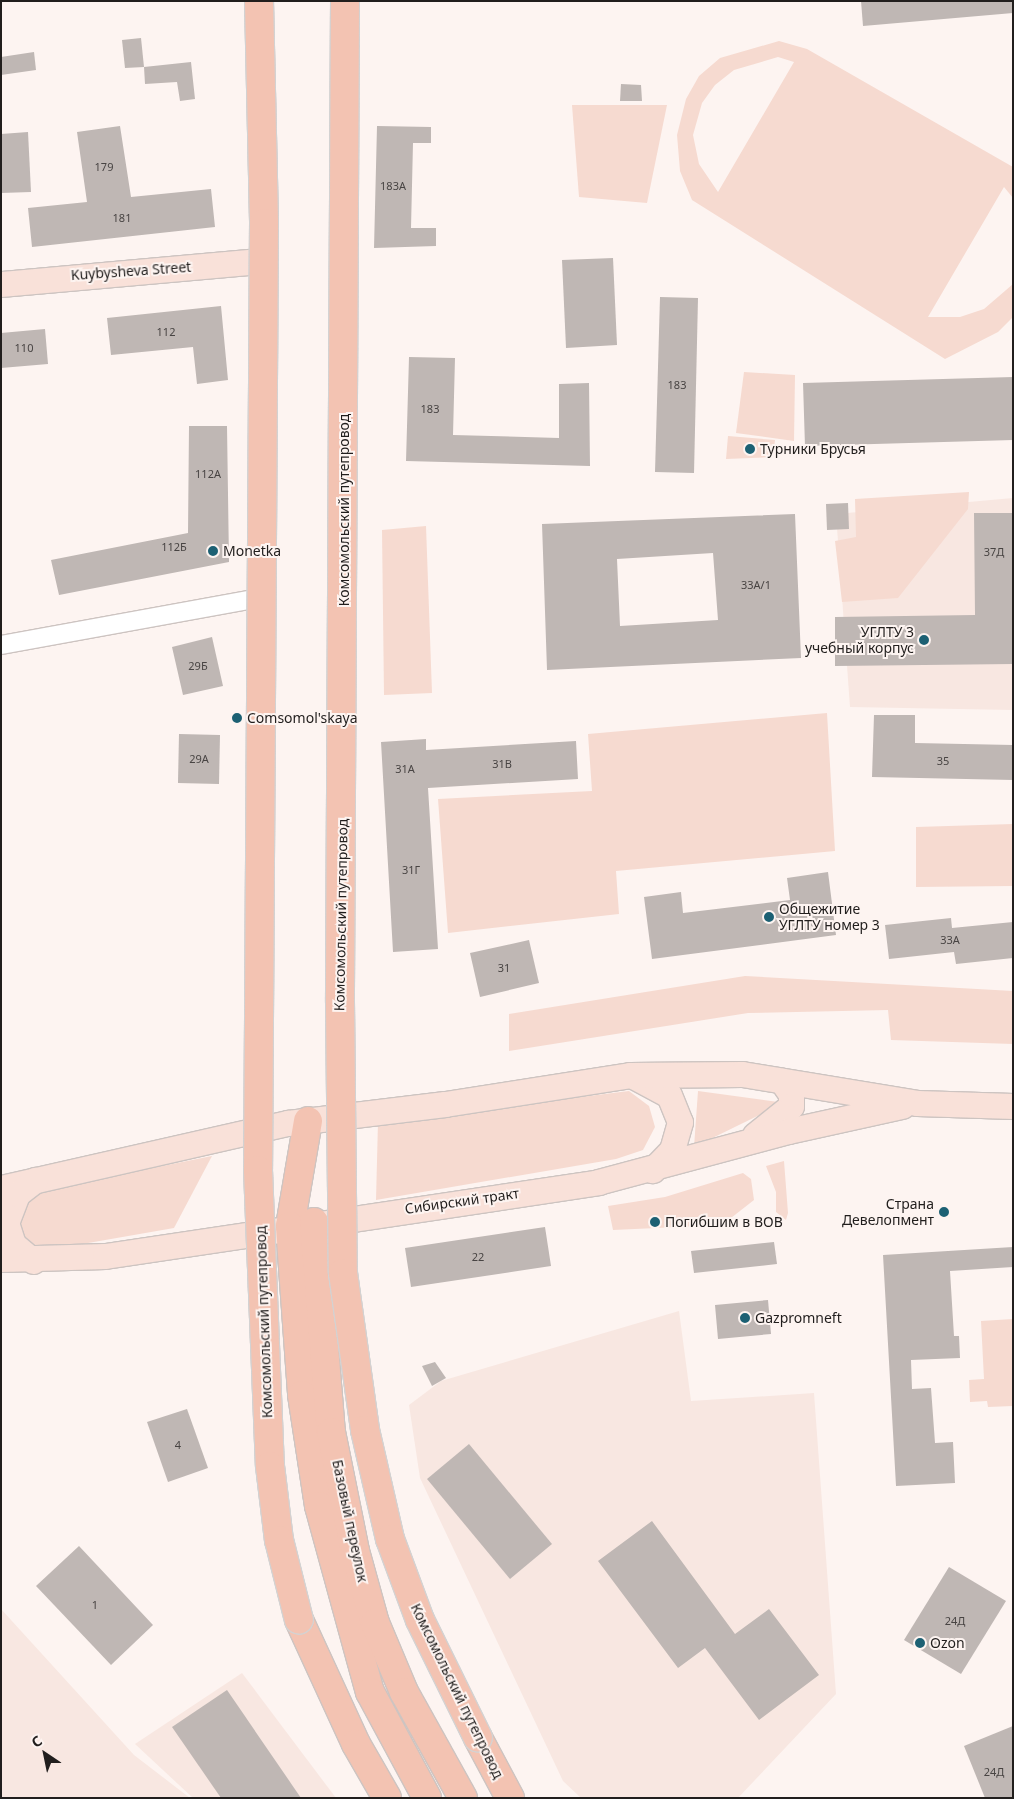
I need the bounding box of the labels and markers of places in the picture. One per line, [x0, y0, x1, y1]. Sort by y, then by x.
place label: Турники Брусья [760, 441, 866, 457]
marker: Турники Брусья [744, 443, 756, 455]
place label: Monetka [223, 543, 281, 559]
marker: Monetka [207, 545, 219, 557]
place label: УГЛТУ 3 учебный корпус [805, 624, 914, 656]
marker: УГЛТУ 3 учебный корпус [918, 634, 930, 646]
place label: Comsomol'skaya [247, 710, 358, 726]
marker: Comsomol'skaya [231, 712, 243, 724]
place label: Общежитие УГЛТУ номер 3 [779, 901, 880, 934]
marker: Общежитие УГЛТУ номер 3 [763, 911, 775, 923]
place label: Страна Девелопмент [842, 1196, 934, 1228]
marker: Страна Девелопмент [938, 1206, 950, 1218]
place label: Погибшим в ВОВ [665, 1214, 783, 1230]
marker: Погибшим в ВОВ [649, 1216, 661, 1228]
place label: Gazpromneft [755, 1310, 842, 1326]
marker: Gazpromneft [739, 1312, 751, 1324]
place label: Ozon [930, 1635, 965, 1651]
marker: Ozon [914, 1637, 926, 1649]

